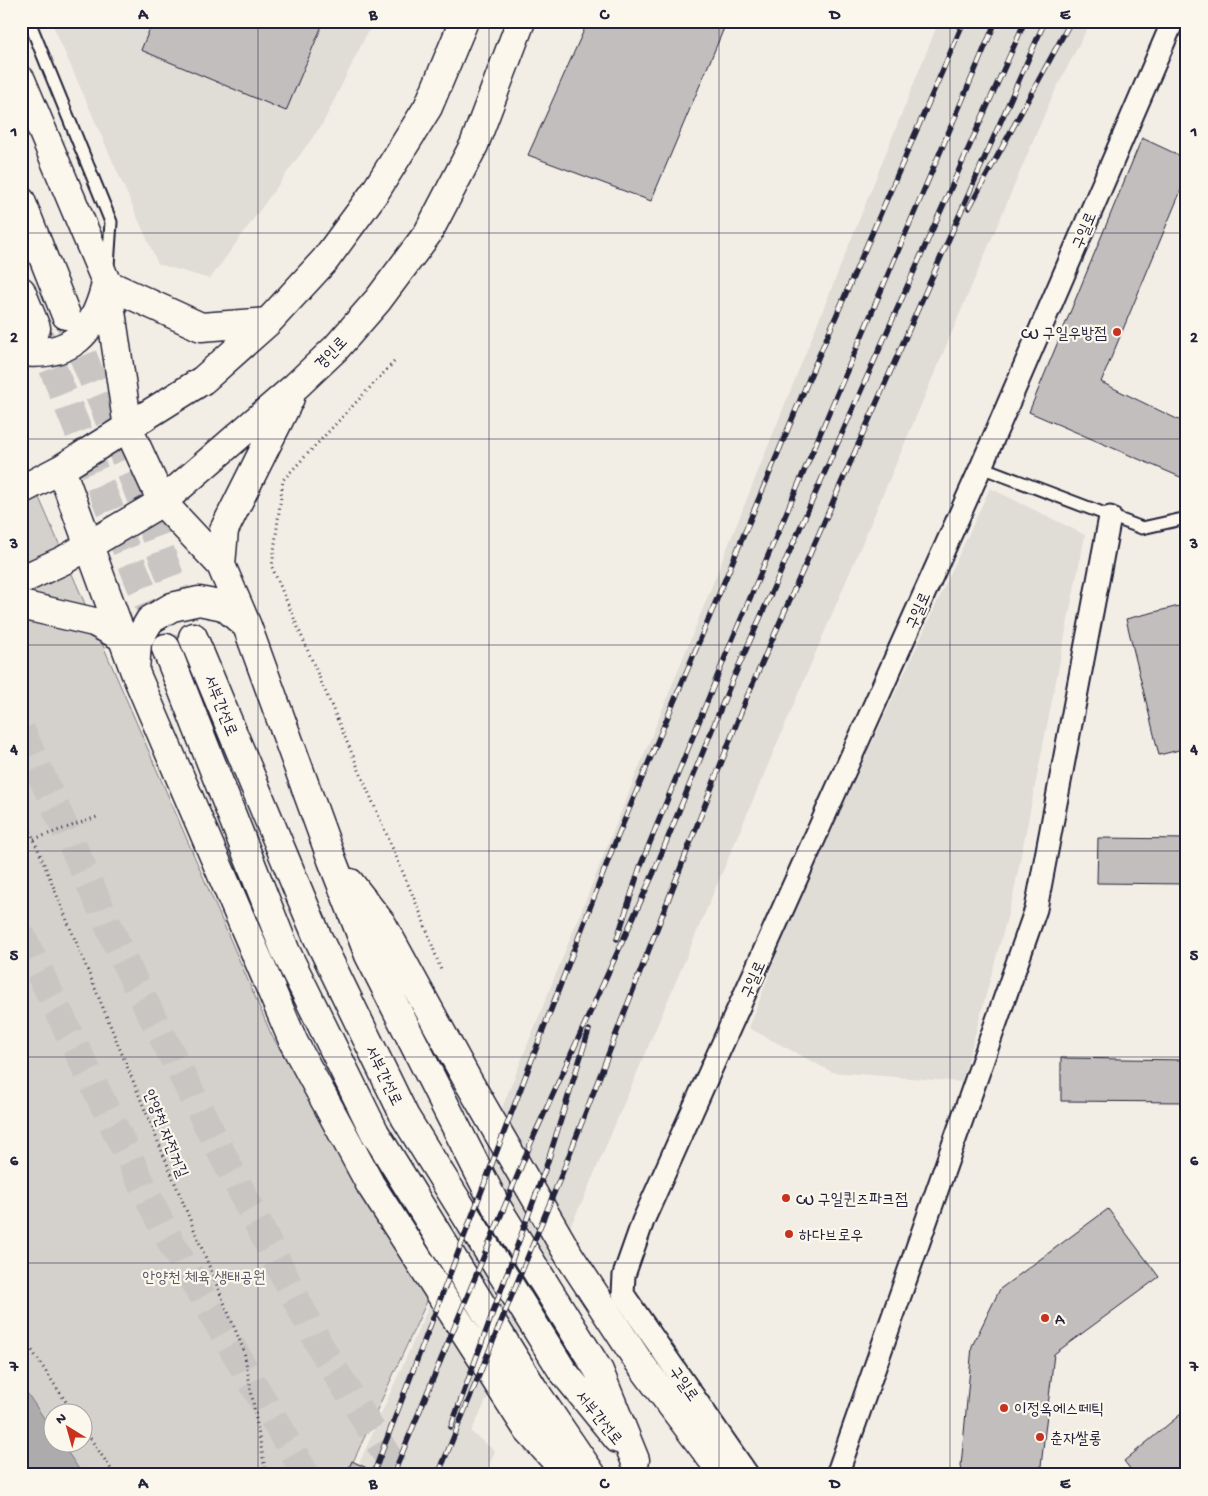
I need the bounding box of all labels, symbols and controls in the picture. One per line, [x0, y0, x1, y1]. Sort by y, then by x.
text: A [137, 7, 149, 26]
text: B [368, 7, 378, 26]
text: C [599, 7, 610, 26]
text: D [828, 7, 841, 26]
text: E [1060, 7, 1071, 26]
text: 1 [10, 124, 17, 143]
text: 1 [1190, 124, 1197, 143]
street label: 구일로 [1070, 210, 1103, 253]
place label: CU 구일우방점 [1021, 326, 1107, 345]
marker: CU 구일우방점 [1111, 326, 1123, 338]
text: 2 [10, 330, 18, 349]
text: 2 [1190, 330, 1198, 349]
street label: 경인로 [312, 334, 353, 375]
text: 3 [9, 536, 18, 555]
text: 3 [1189, 536, 1198, 555]
street label: 구일로 [904, 590, 937, 633]
street label: 서부간선로 [198, 673, 240, 740]
text: 4 [9, 742, 18, 761]
text: 4 [1189, 742, 1198, 761]
text: 5 [10, 948, 19, 967]
text: 5 [1190, 948, 1199, 967]
street label: 구일로 [739, 959, 772, 1002]
street label: 서부간선로 [359, 1043, 405, 1110]
street label: 안양천 자전거길 [137, 1087, 190, 1182]
text: 6 [10, 1153, 19, 1172]
text: 6 [1190, 1153, 1199, 1172]
marker: CU 구일퀸즈파크점 [780, 1192, 792, 1204]
place label: CU 구일퀸즈파크점 [796, 1192, 908, 1211]
marker: 하다브로우 [783, 1228, 795, 1240]
place label: 하다브로우 [799, 1228, 863, 1247]
park label: 안양천 체육 생태공원 [142, 1270, 266, 1289]
marker: A [1039, 1312, 1051, 1324]
place label: A [1055, 1312, 1066, 1331]
text: 7 [9, 1359, 19, 1378]
text: 7 [1189, 1359, 1199, 1378]
street label: 구일로 [663, 1364, 701, 1406]
street label: 서부간선로 [570, 1388, 625, 1450]
marker: 이정옥에스떼틱 [998, 1402, 1010, 1414]
place label: 이정옥에스떼틱 [1014, 1402, 1104, 1421]
north arrow [42, 1404, 92, 1454]
text: N [53, 1410, 70, 1429]
place label: 춘자쌀롱 [1050, 1430, 1102, 1450]
marker: 춘자쌀롱 [1034, 1431, 1046, 1443]
text: A [137, 1476, 149, 1495]
text: B [368, 1476, 378, 1495]
text: C [599, 1476, 610, 1495]
text: D [828, 1476, 841, 1495]
text: E [1060, 1476, 1071, 1495]

